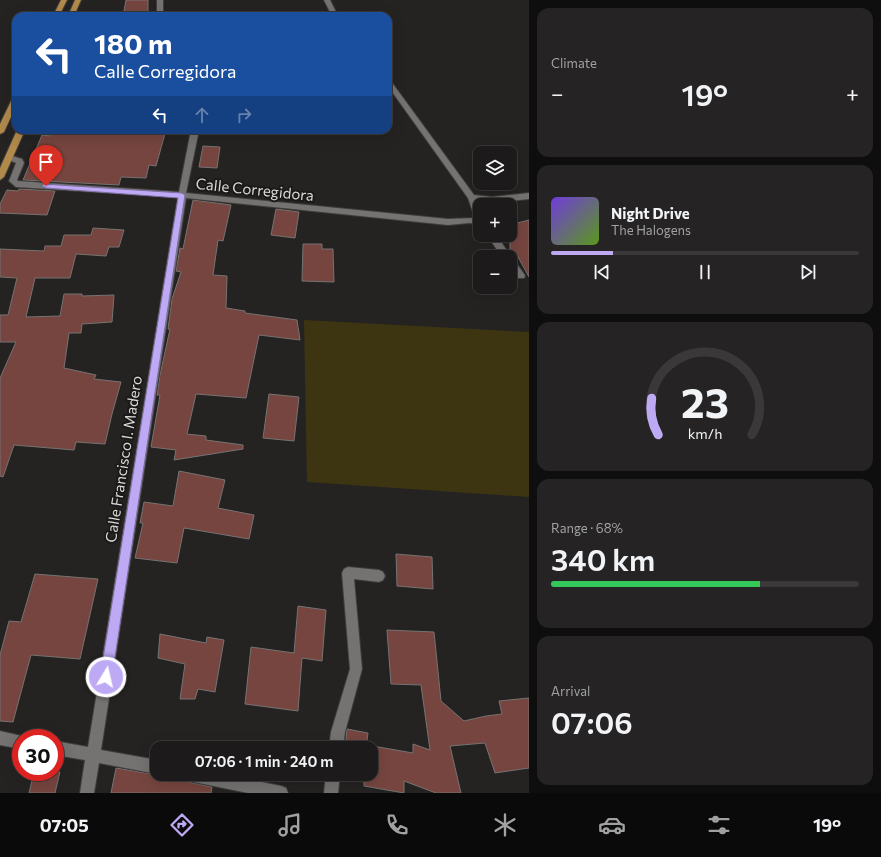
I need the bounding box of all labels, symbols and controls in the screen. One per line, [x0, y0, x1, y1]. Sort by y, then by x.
text: 180 m [94, 26, 172, 60]
icon: left [28, 28, 80, 80]
text: Climate [551, 55, 597, 71]
text: Calle Corregidora [94, 60, 236, 82]
text: 19° [682, 75, 728, 112]
text: − [551, 80, 564, 107]
text: + [846, 80, 859, 107]
icon: left [149, 104, 171, 126]
icon: ahead [191, 104, 213, 126]
icon: right [233, 104, 255, 126]
pin [29, 145, 63, 186]
map controls [473, 146, 517, 294]
button: layers [473, 146, 517, 190]
icon: arrive [35, 151, 57, 173]
street label: Calle Corregidora [195, 174, 315, 204]
button: + [473, 198, 517, 242]
text: Night Drive [611, 204, 690, 222]
text: The Halogens [611, 222, 691, 238]
button: − [473, 250, 517, 294]
icon: previous [591, 261, 613, 283]
icon: pause [694, 261, 716, 283]
icon: next [797, 261, 819, 283]
street label: Calle Francisco I. Madero [101, 374, 145, 544]
text: 23 [681, 375, 729, 426]
text: km/h [688, 423, 722, 441]
text: Range · 68% [551, 520, 623, 536]
text: 340 km [551, 540, 655, 577]
position arrow [85, 656, 127, 698]
text: Arrival [551, 683, 590, 699]
text: 07:06 [551, 703, 633, 740]
speed limit sign: 30 [12, 729, 64, 781]
text: 07:06 · 1 min · 240 m [195, 752, 333, 770]
icon: directions [168, 811, 196, 839]
icon: music [276, 811, 304, 839]
icon: phone [383, 811, 411, 839]
icon: climate [491, 811, 519, 839]
icon: car [598, 811, 626, 839]
icon: filters [705, 811, 733, 839]
text: 07:05 [40, 814, 89, 836]
text: 19° [813, 814, 841, 836]

